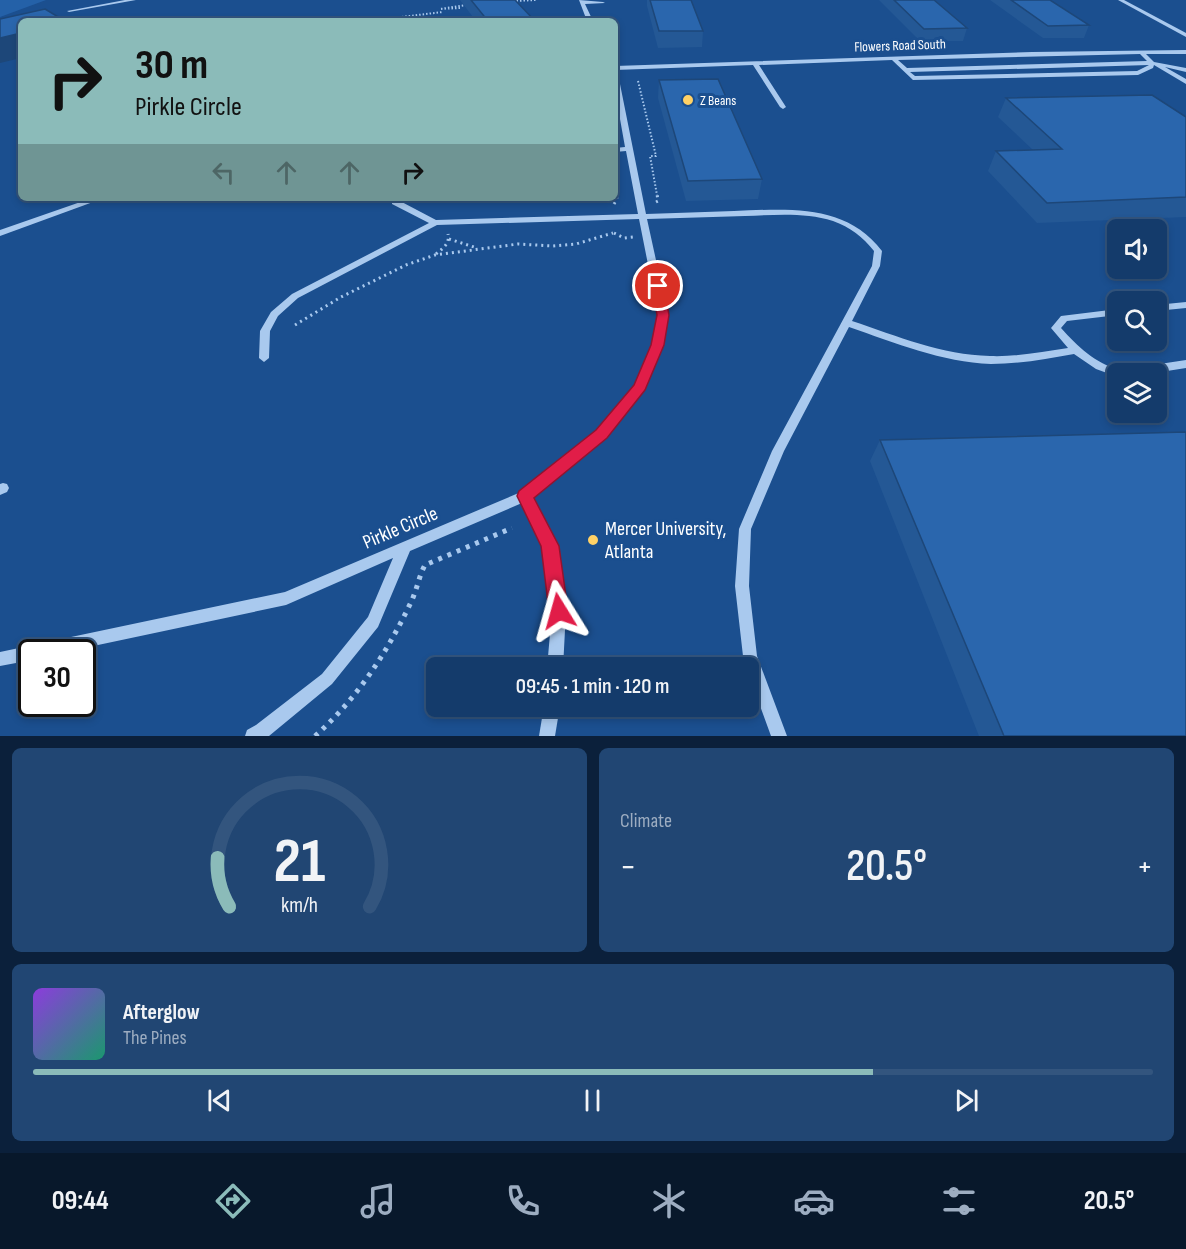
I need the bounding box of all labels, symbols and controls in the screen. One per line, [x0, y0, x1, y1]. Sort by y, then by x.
street label: Flowers Road South [854, 35, 946, 56]
text: 30 m [135, 40, 208, 91]
icon: right [36, 42, 114, 120]
text: Pirkle Circle [135, 91, 242, 123]
place label: Z Beans [700, 92, 736, 109]
marker: Z Beans [681, 93, 695, 107]
icon: left [207, 156, 240, 189]
icon: ahead [270, 156, 303, 189]
icon: ahead [333, 156, 366, 189]
icon: right [396, 156, 429, 189]
map controls [1107, 219, 1167, 423]
button: sound [1107, 219, 1167, 279]
pin [632, 260, 683, 311]
icon: arrive [641, 269, 674, 302]
button: search [1107, 291, 1167, 351]
button: layers [1107, 363, 1167, 423]
street label: Pirkle Circle [359, 501, 441, 554]
place label: Mercer University, Atlanta [604, 517, 726, 564]
marker: Mercer University, Atlanta [586, 533, 600, 547]
position arrow [527, 579, 591, 643]
speed limit sign: 30 [18, 639, 96, 717]
text: 09:45 · 1 min · 120 m [516, 673, 669, 700]
text: Climate [620, 809, 672, 833]
text: 21 [274, 825, 325, 900]
text: 20.5° [846, 839, 927, 894]
text: − [620, 847, 636, 887]
text: + [1137, 847, 1153, 887]
text: km/h [281, 893, 318, 918]
text: Afterglow [123, 999, 200, 1026]
text: The Pines [123, 1026, 187, 1050]
icon: previous [203, 1084, 236, 1117]
icon: pause [576, 1084, 609, 1117]
icon: next [950, 1084, 983, 1117]
icon: directions [212, 1180, 254, 1222]
icon: music [357, 1180, 399, 1222]
icon: phone [502, 1180, 544, 1222]
icon: climate [648, 1180, 690, 1222]
icon: car [793, 1180, 835, 1222]
icon: filters [938, 1180, 980, 1222]
text: 09:44 [52, 1185, 109, 1217]
text: 20.5° [1084, 1185, 1134, 1217]

